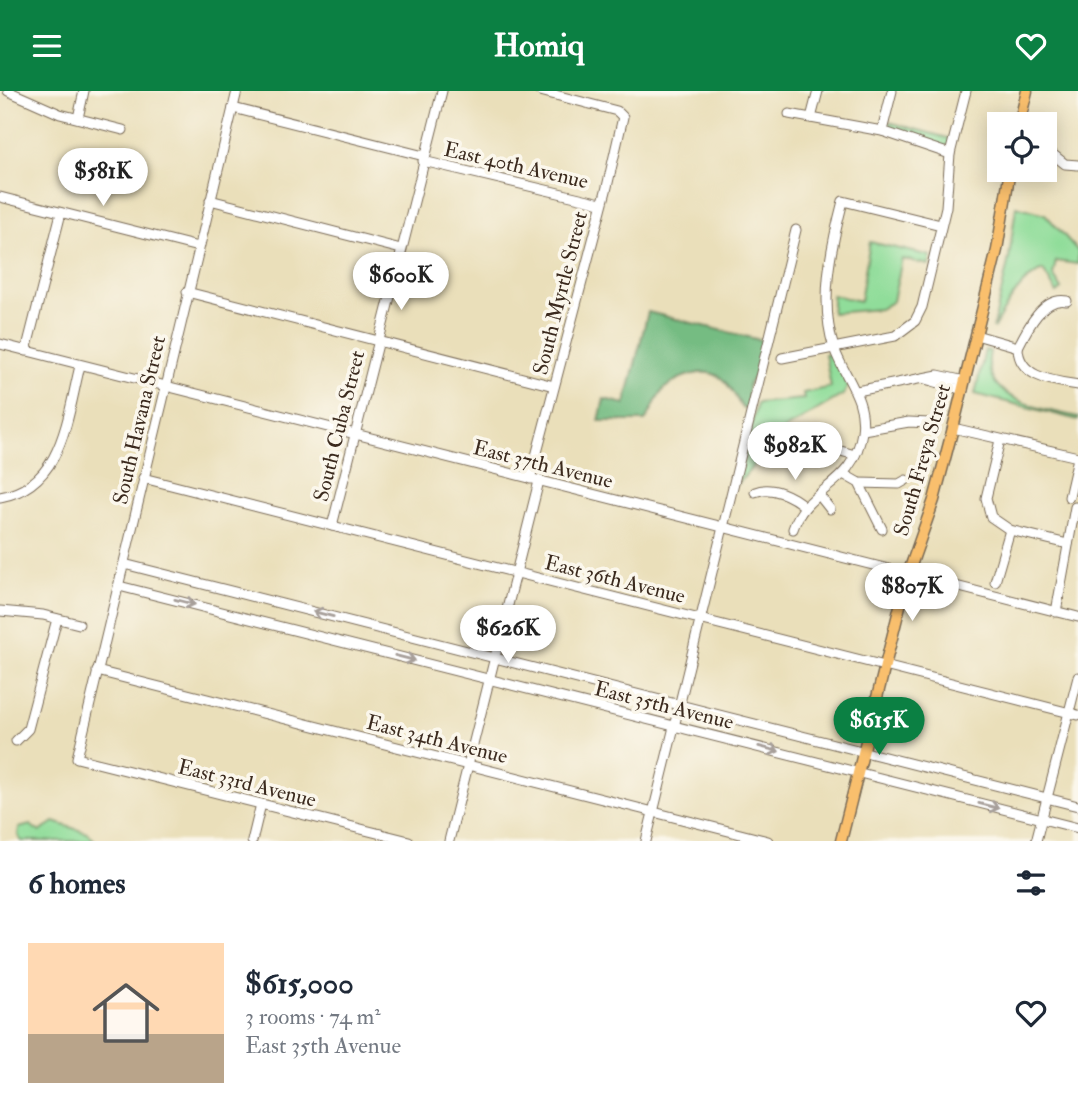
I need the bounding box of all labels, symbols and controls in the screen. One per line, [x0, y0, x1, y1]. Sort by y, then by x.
text: Homiq [493, 26, 585, 66]
icon: menu [28, 27, 66, 65]
icon: heart [1012, 27, 1050, 65]
map controls [987, 112, 1057, 182]
button: locate [987, 112, 1057, 182]
street label: East 40th Avenue [441, 136, 591, 195]
pin: $581K [54, 149, 152, 208]
text: $581K [74, 156, 132, 185]
street label: South Myrtle Street [527, 208, 594, 378]
pin: $600K [352, 253, 450, 312]
text: $600K [369, 260, 433, 289]
street label: South Havana Street [107, 333, 172, 507]
street label: South Cuba Street [308, 348, 371, 504]
street label: South Freya Street [888, 381, 957, 539]
pin: $982K [746, 423, 844, 482]
text: $982K [763, 430, 827, 459]
street label: East 37th Avenue [470, 434, 616, 495]
street label: East 36th Avenue [542, 549, 688, 610]
pin: $807K [863, 563, 961, 623]
text: $807K [881, 571, 943, 600]
one-way arrow [173, 596, 196, 609]
pin: $626K [459, 605, 557, 665]
one-way arrow [312, 607, 335, 620]
text: $626K [476, 613, 540, 642]
one-way arrow [394, 652, 416, 665]
street label: East 35th Avenue [591, 675, 736, 736]
pin: $615K [830, 697, 928, 757]
text: $615K [850, 705, 908, 734]
street label: East 34th Avenue [363, 709, 510, 770]
one-way arrow [757, 743, 779, 756]
street label: East 33rd Avenue [175, 753, 319, 814]
one-way arrow [977, 800, 1000, 813]
icon: filters [1012, 864, 1050, 902]
text: 6 homes [28, 865, 126, 902]
text: $615,000 [245, 965, 354, 1002]
icon: home [84, 971, 168, 1055]
icon: heart [1012, 994, 1050, 1032]
text: 3 rooms · 74 m² [245, 1002, 381, 1031]
text: East 35th Avenue [245, 1031, 401, 1060]

